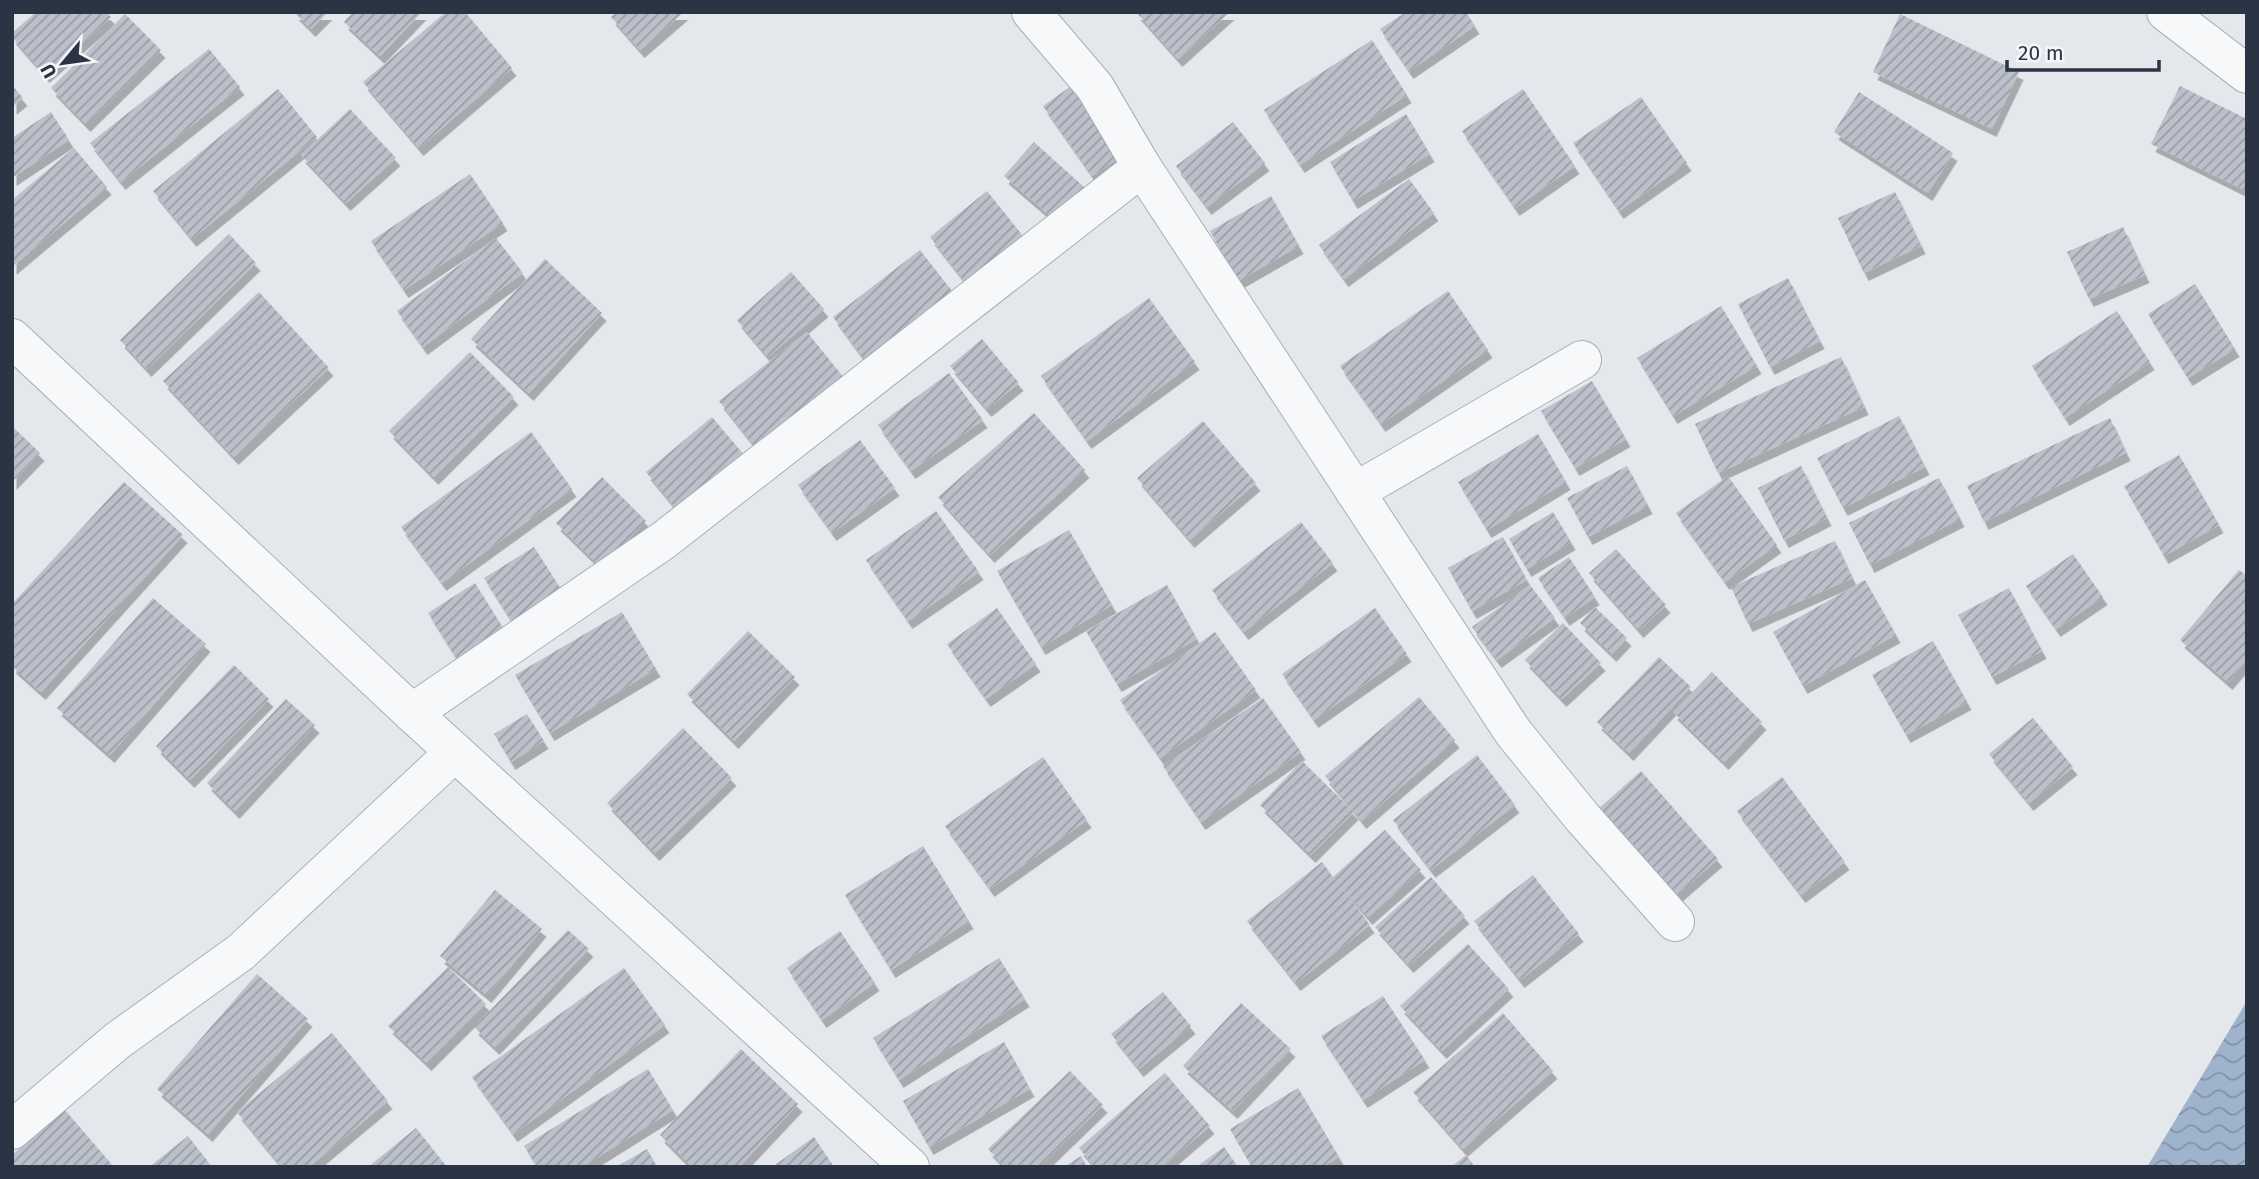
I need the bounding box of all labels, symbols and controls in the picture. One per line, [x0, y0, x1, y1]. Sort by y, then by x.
north arrow [28, 28, 98, 98]
scale bar [2007, 28, 2159, 72]
text: 20 m [2018, 40, 2064, 66]
text: U [36, 60, 62, 82]

